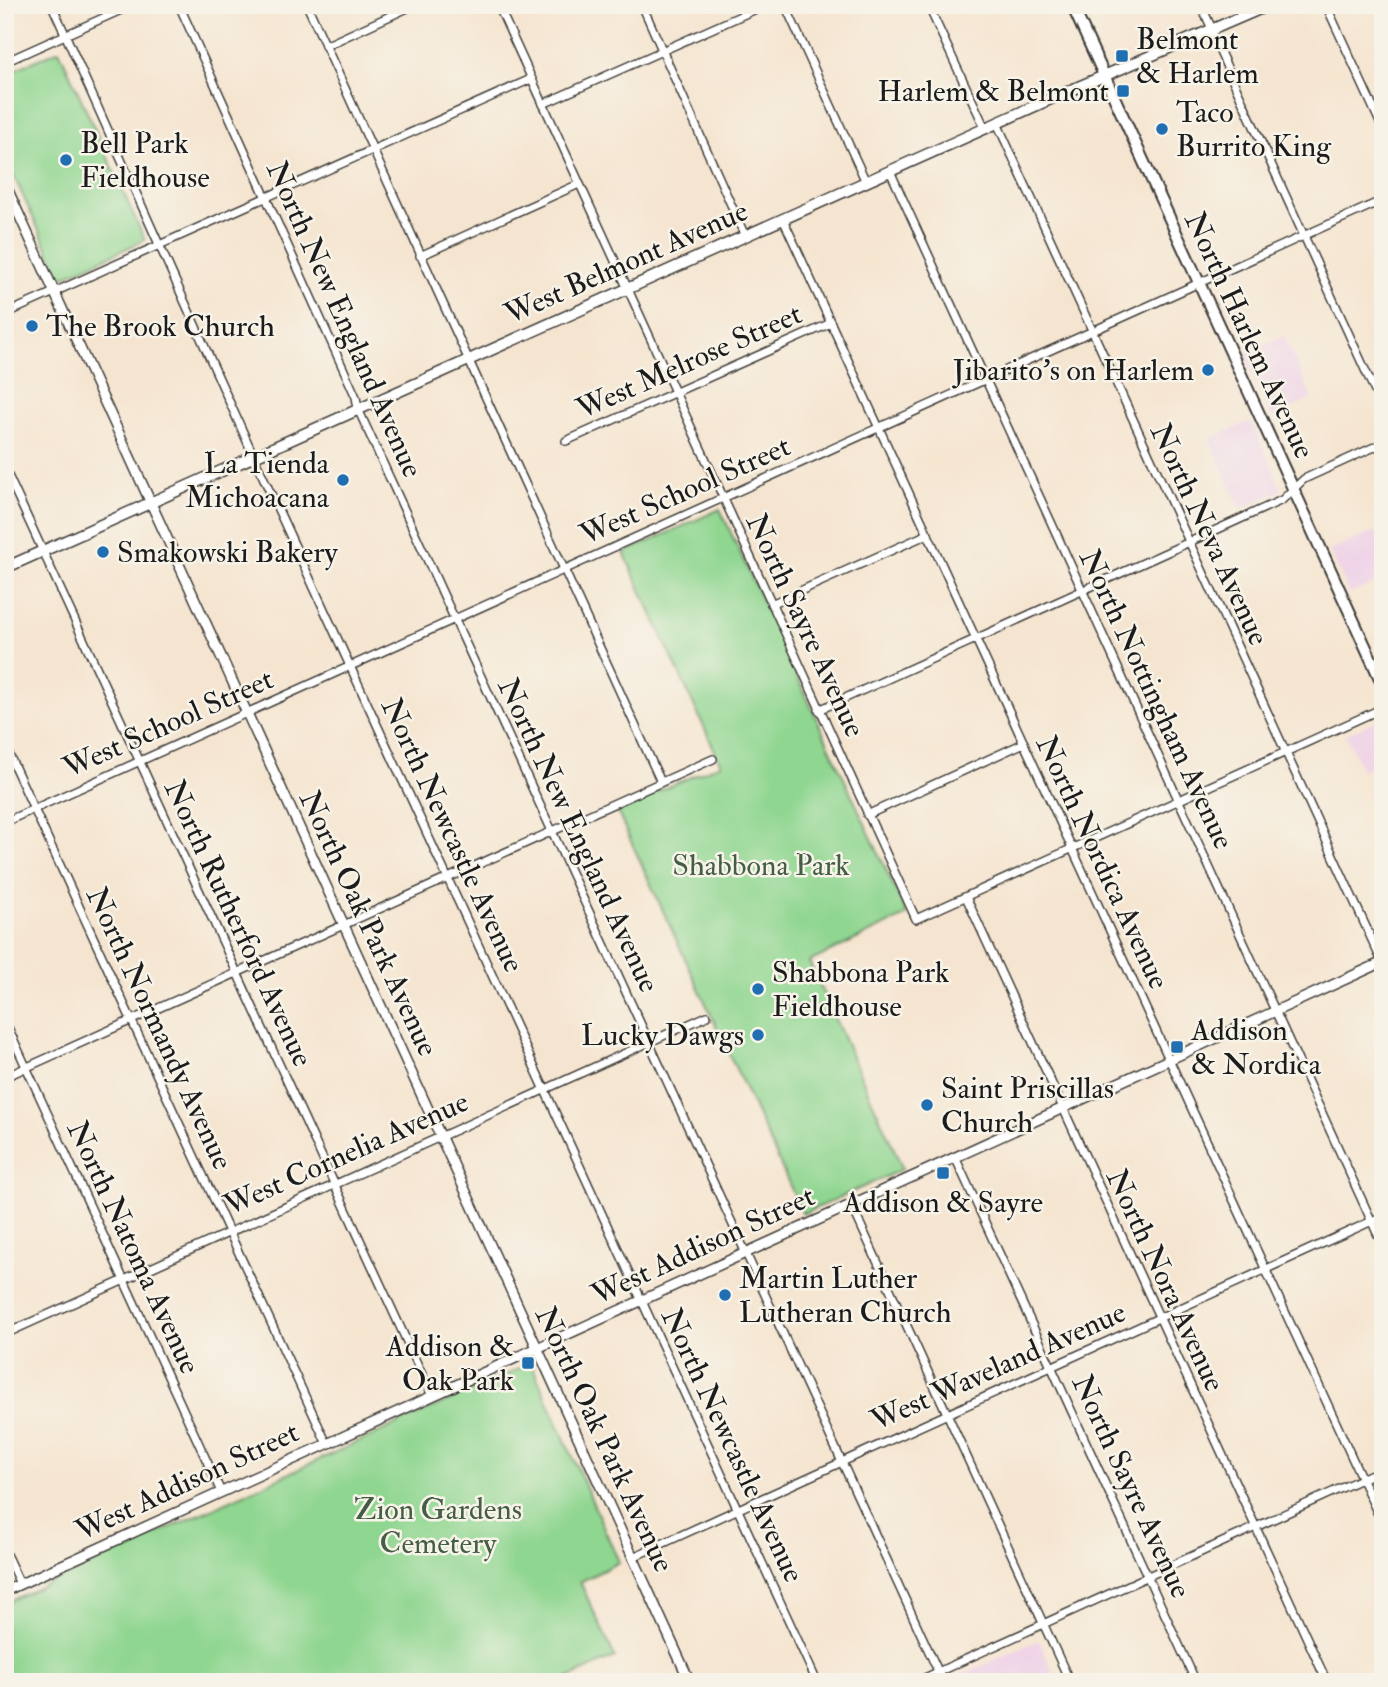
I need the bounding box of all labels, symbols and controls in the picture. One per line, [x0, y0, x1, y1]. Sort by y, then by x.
place label: Belmont & Harlem [1136, 21, 1259, 92]
marker: Belmont & Harlem [1114, 48, 1130, 64]
place label: Harlem & Belmont [877, 73, 1109, 110]
marker: Harlem & Belmont [1115, 83, 1131, 99]
place label: Taco Burrito King [1176, 94, 1332, 165]
marker: Taco Burrito King [1154, 121, 1170, 137]
place label: Bell Park Fieldhouse [80, 125, 210, 196]
marker: Bell Park Fieldhouse [58, 152, 74, 168]
street label: North New England Avenue [258, 155, 431, 483]
street label: West Belmont Avenue [498, 192, 754, 333]
street label: North Harlem Avenue [1176, 206, 1323, 465]
street label: West Melrose Street [570, 295, 808, 428]
place label: The Brook Church [46, 308, 275, 345]
marker: The Brook Church [24, 318, 40, 334]
place label: Jibarito’s on Harlem [952, 352, 1194, 389]
marker: Jibarito’s on Harlem [1200, 362, 1216, 378]
street label: North Neva Avenue [1142, 417, 1277, 651]
street label: West School Street [573, 427, 796, 554]
place label: La Tienda Michoacana [185, 445, 330, 516]
marker: La Tienda Michoacana [335, 472, 351, 488]
street label: North Sayre Avenue [738, 508, 874, 743]
place label: Smakowski Bakery [117, 534, 338, 571]
marker: Smakowski Bakery [95, 544, 111, 560]
street label: North Nottingham Avenue [1071, 544, 1242, 855]
street label: West School Street [56, 660, 279, 787]
street label: North New England Avenue [489, 672, 668, 998]
street label: North Newcastle Avenue [373, 692, 532, 978]
street label: North Nordica Avenue [1028, 730, 1178, 995]
street label: North Rutherford Avenue [156, 774, 321, 1073]
street label: North Oak Park Avenue [291, 785, 446, 1062]
park label: Shabbona Park [672, 847, 850, 884]
street label: North Normandy Avenue [78, 881, 241, 1175]
place label: Shabbona Park Fieldhouse [772, 954, 949, 1025]
marker: Shabbona Park Fieldhouse [750, 981, 766, 997]
place label: Addison & Nordica [1190, 1012, 1322, 1083]
place label: Lucky Dawgs [581, 1017, 744, 1054]
marker: Lucky Dawgs [750, 1027, 766, 1043]
marker: Addison & Nordica [1169, 1039, 1185, 1055]
place label: Saint Priscillas Church [941, 1070, 1114, 1141]
street label: West Cornelia Avenue [217, 1083, 474, 1224]
marker: Saint Priscillas Church [919, 1097, 935, 1113]
street label: North Natoma Avenue [59, 1115, 208, 1380]
street label: North Nora Avenue [1098, 1163, 1233, 1397]
marker: Addison & Sayre [935, 1165, 951, 1181]
street label: West Addison Street [585, 1177, 821, 1314]
place label: Addison & Sayre [842, 1184, 1043, 1221]
place label: Martin Luther Lutheran Church [739, 1260, 952, 1331]
marker: Martin Luther Lutheran Church [717, 1287, 733, 1303]
street label: West Waveland Avenue [864, 1294, 1131, 1440]
street label: North Oak Park Avenue [527, 1301, 682, 1578]
street label: North Newcastle Avenue [653, 1302, 812, 1588]
place label: Addison & Oak Park [385, 1328, 514, 1399]
marker: Addison & Oak Park [520, 1355, 536, 1371]
street label: North Sayre Avenue [1064, 1369, 1200, 1604]
street label: West Addison Street [69, 1413, 305, 1550]
park label: Zion Gardens Cemetery [354, 1491, 522, 1562]

